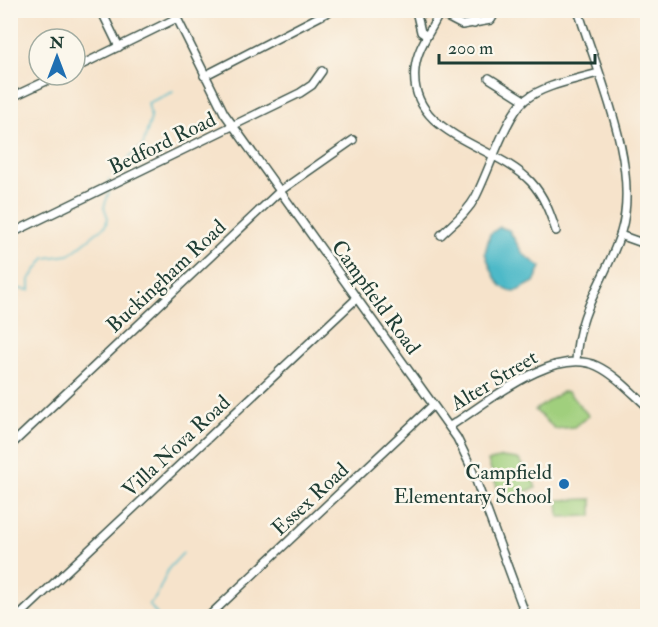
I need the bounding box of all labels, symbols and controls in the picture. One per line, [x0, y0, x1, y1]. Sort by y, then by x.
north arrow [27, 27, 87, 87]
scale bar [439, 27, 595, 65]
text: N [49, 33, 65, 53]
text: 200 m [448, 37, 493, 60]
street label: Bedford Road [104, 106, 221, 181]
street label: Buckingham Road [101, 213, 232, 339]
street label: Campfield Road [325, 235, 427, 360]
street label: Alter Street [445, 344, 543, 418]
street label: Villa Nova Road [117, 389, 237, 503]
street label: Essex Road [266, 456, 355, 542]
place label: Campfield Elementary School [394, 459, 553, 510]
marker: Campfield Elementary School [557, 477, 571, 491]

